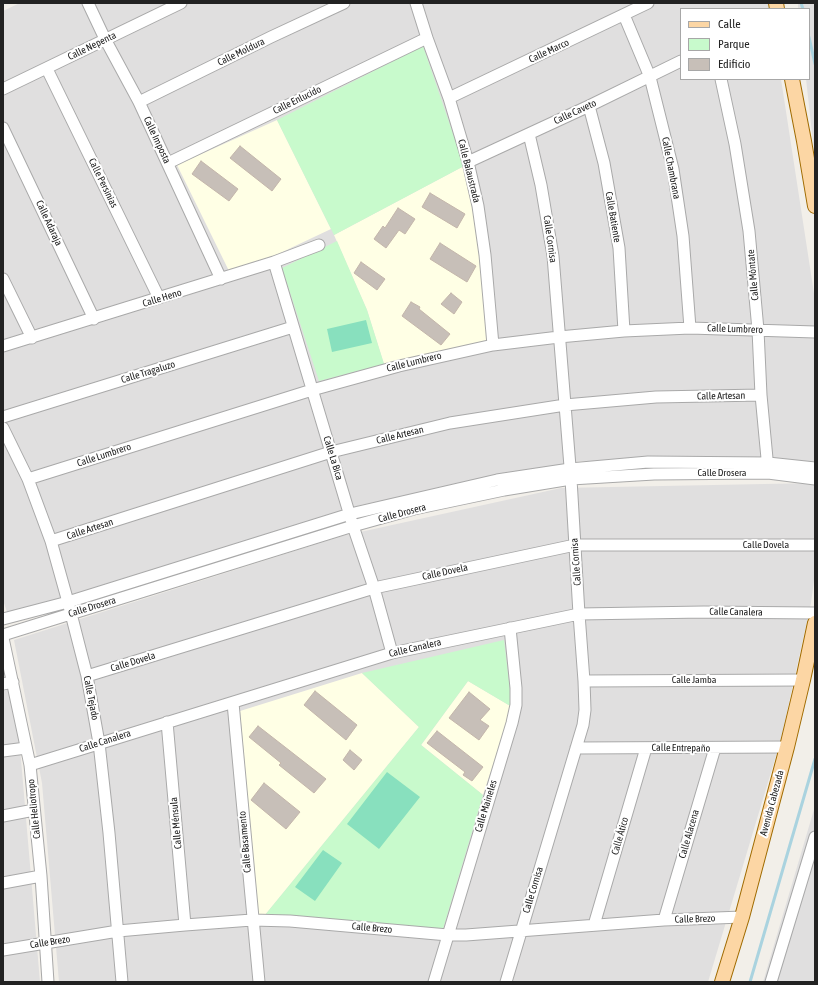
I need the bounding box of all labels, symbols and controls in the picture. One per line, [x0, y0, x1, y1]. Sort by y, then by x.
legend [680, 8, 810, 80]
text: Calle [718, 17, 741, 31]
street label: Calle Nepenta [66, 29, 118, 63]
street label: Calle Moldura [215, 35, 267, 69]
street label: Calle Marco [527, 36, 571, 66]
text: Parque [718, 37, 750, 51]
text: Edificio [718, 57, 750, 71]
street label: Calle Enlucido [271, 83, 323, 117]
street label: Calle Caveto [552, 97, 598, 127]
street label: Calle Imposta [141, 115, 173, 165]
street label: Calle Chambrana [659, 136, 683, 200]
street label: Calle Balaustrada [455, 138, 483, 204]
street label: Calle Persinias [86, 156, 120, 210]
street label: Calle Batiente [603, 191, 623, 243]
street label: Calle Adaraja [33, 198, 65, 248]
street label: Calle Cornisa [541, 215, 559, 263]
street label: Calle Móntate [745, 249, 761, 301]
street label: Calle Heno [141, 286, 183, 310]
street label: Calle Lumbrero [707, 322, 763, 336]
street label: Calle Lumbrero [385, 349, 443, 375]
street label: Calle Tragaluzo [120, 358, 176, 386]
street label: Calle Artesan [697, 390, 745, 402]
street label: Calle Artesan [375, 423, 425, 447]
street label: Calle La Bica [321, 434, 345, 482]
street label: Calle Lumbrero [75, 441, 133, 469]
street label: Calle Drosera [698, 467, 746, 479]
street label: Calle Drosera [377, 501, 427, 525]
street label: Calle Artesan [65, 516, 115, 542]
street label: Calle Cornisa [568, 538, 584, 586]
street label: Calle Dovela [743, 539, 789, 551]
street label: Calle Dovela [421, 561, 469, 583]
street label: Calle Drosera [67, 594, 117, 620]
street label: Calle Canalera [709, 606, 763, 618]
street label: Calle Canalera [388, 636, 442, 660]
street label: Calle Dovela [109, 649, 157, 675]
street label: Calle Jamba [672, 674, 716, 686]
street label: Calle Tejado [81, 675, 101, 721]
street label: Calle Canalera [78, 727, 132, 755]
street label: Calle Entrepaño [652, 741, 710, 755]
street label: Avenida Cabezada [757, 769, 787, 837]
street label: Calle Heliotropo [25, 778, 43, 840]
street label: Calle Maineles [472, 778, 500, 834]
street label: Calle Ménsula [168, 797, 184, 849]
street label: Calle Alacena [676, 808, 702, 860]
street label: Calle Basamento [236, 811, 254, 873]
street label: Calle Ático [609, 816, 631, 856]
street label: Calle Cornisa [520, 865, 546, 915]
street label: Calle Brezo [674, 912, 716, 926]
street label: Calle Brezo [351, 920, 393, 936]
street label: Calle Brezo [29, 933, 71, 951]

